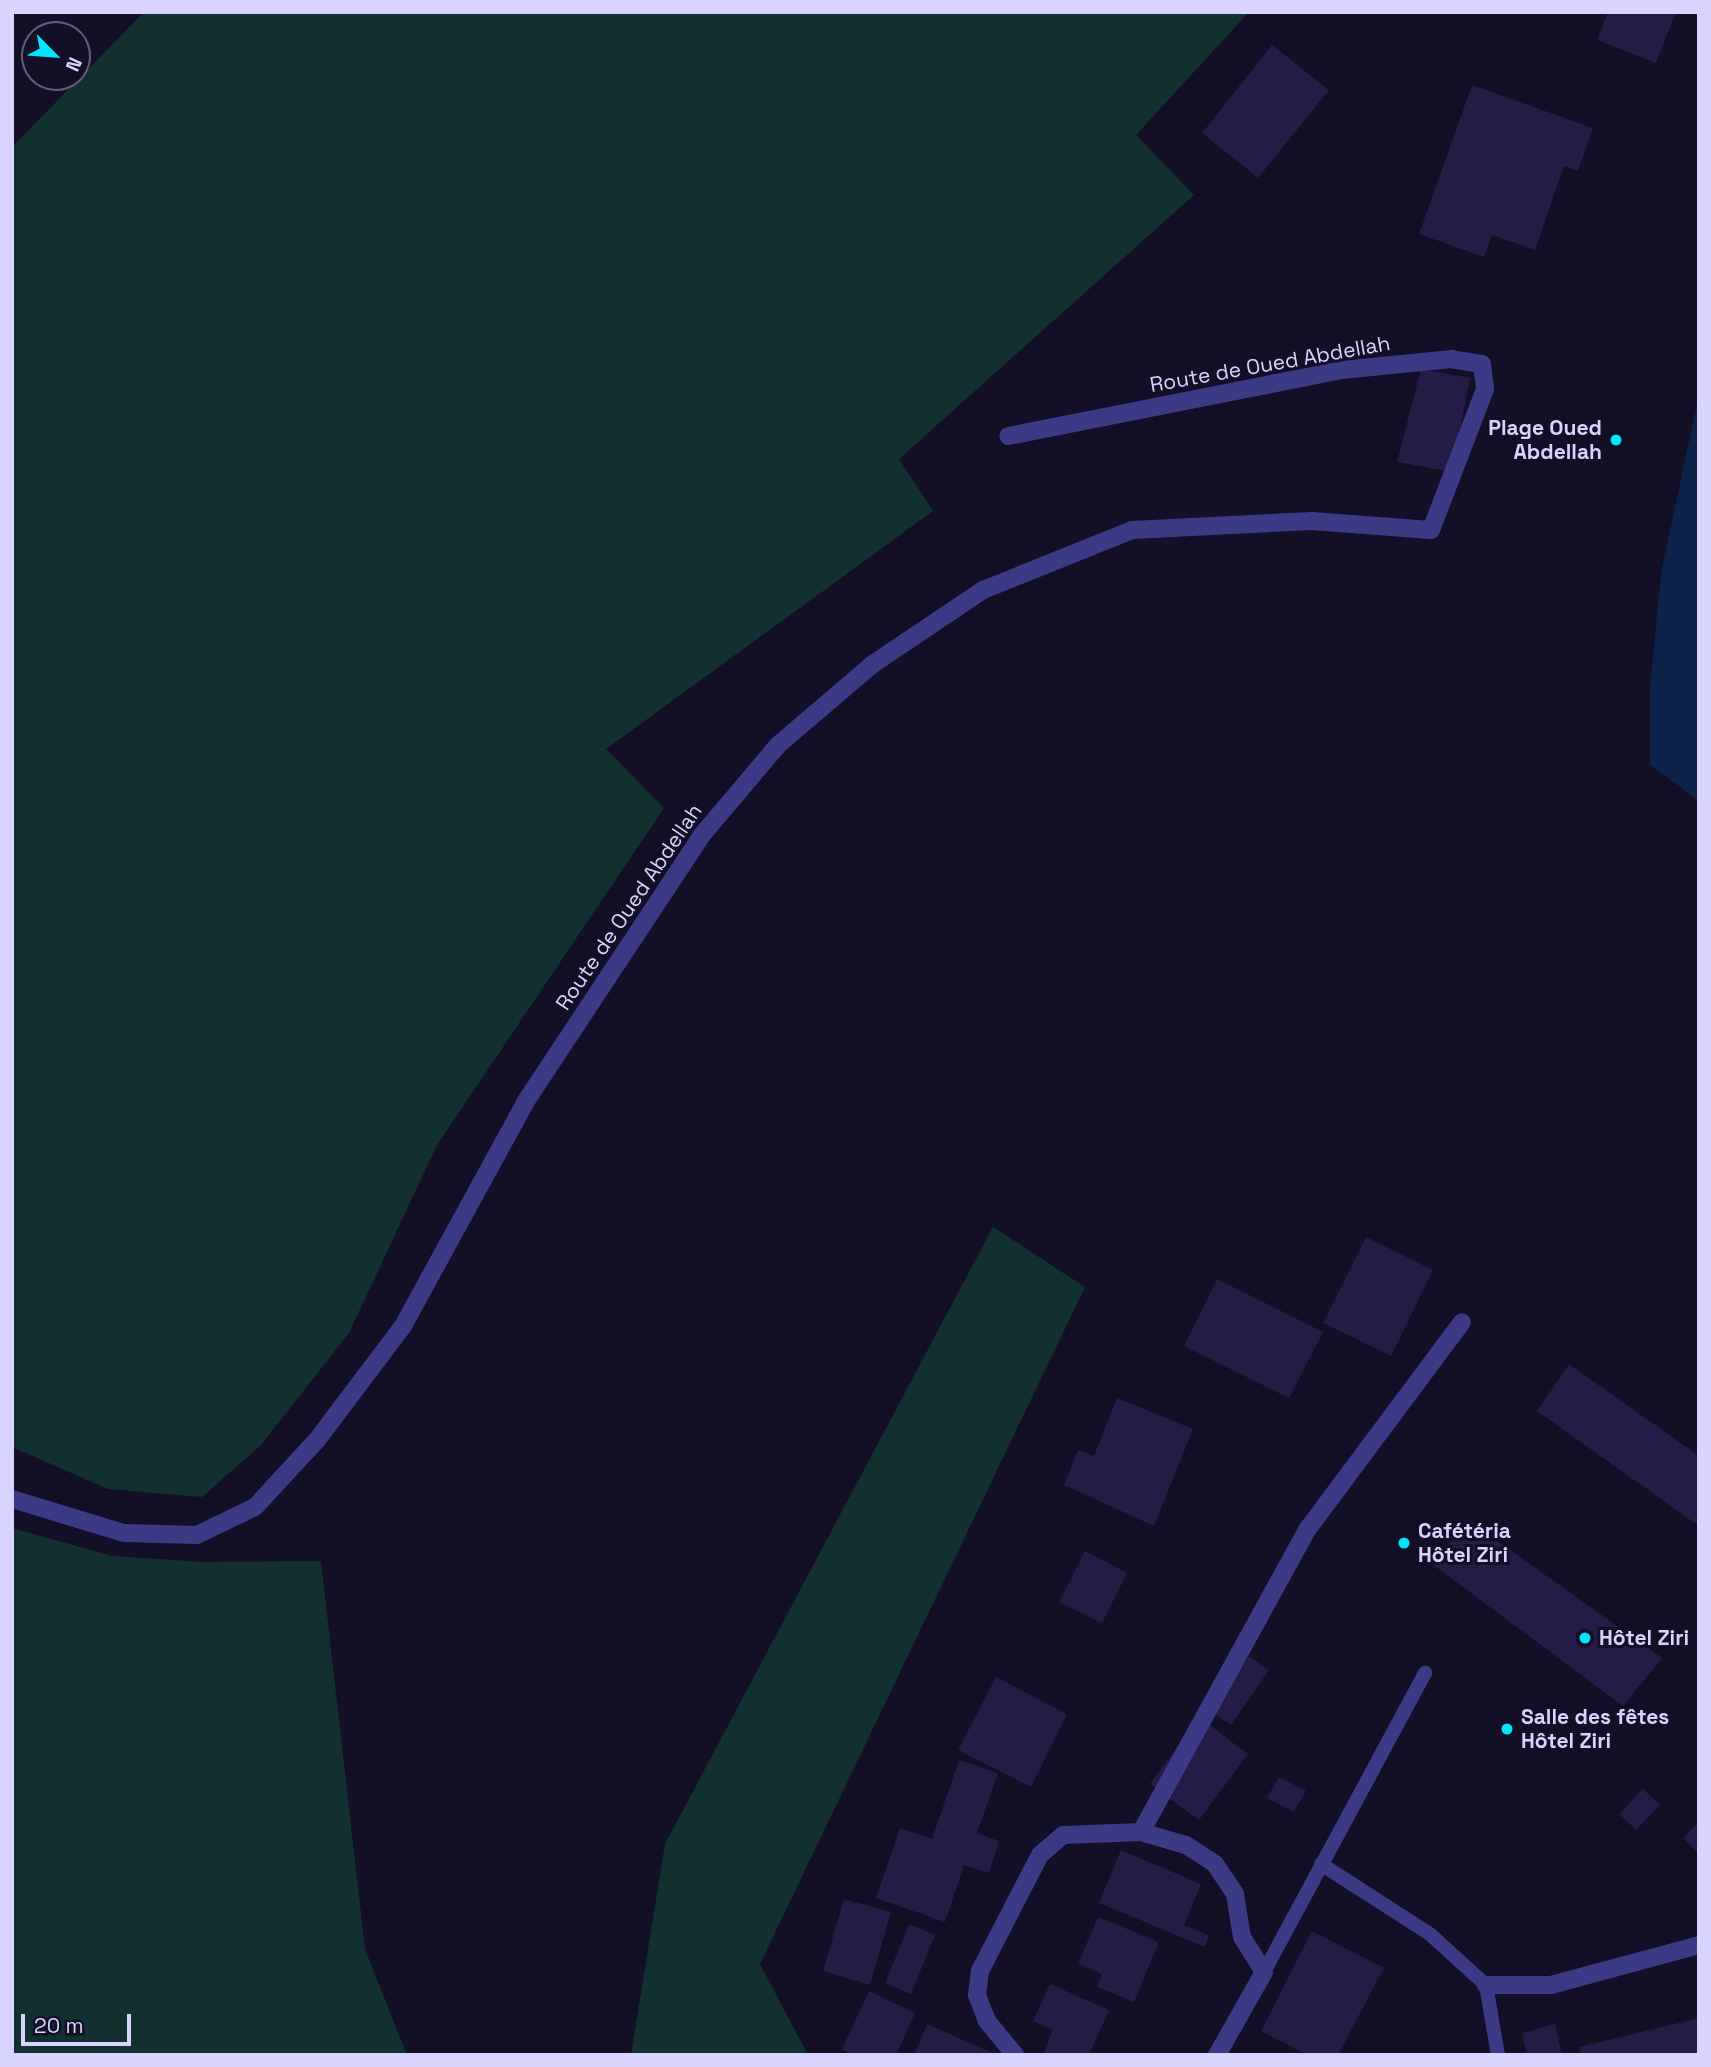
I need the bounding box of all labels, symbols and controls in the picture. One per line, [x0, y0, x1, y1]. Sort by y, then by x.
north arrow [21, 21, 91, 91]
text: N [60, 53, 88, 75]
street label: Route de Oued Abdellah [1148, 330, 1392, 398]
place label: Plage Oued Abdellah [1488, 415, 1602, 465]
marker: Plage Oued Abdellah [1608, 432, 1624, 448]
street label: Route de Oued Abdellah [550, 799, 708, 1015]
place label: Cafétéria Hôtel Ziri [1418, 1518, 1511, 1568]
marker: Cafétéria Hôtel Ziri [1396, 1535, 1412, 1551]
place label: Hôtel Ziri [1599, 1625, 1689, 1651]
marker: Hôtel Ziri [1577, 1630, 1593, 1646]
place label: Salle des fêtes Hôtel Ziri [1521, 1704, 1669, 1754]
marker: Salle des fêtes Hôtel Ziri [1499, 1721, 1515, 1737]
scale bar [24, 2000, 135, 2044]
text: 20 m [34, 2012, 84, 2039]

